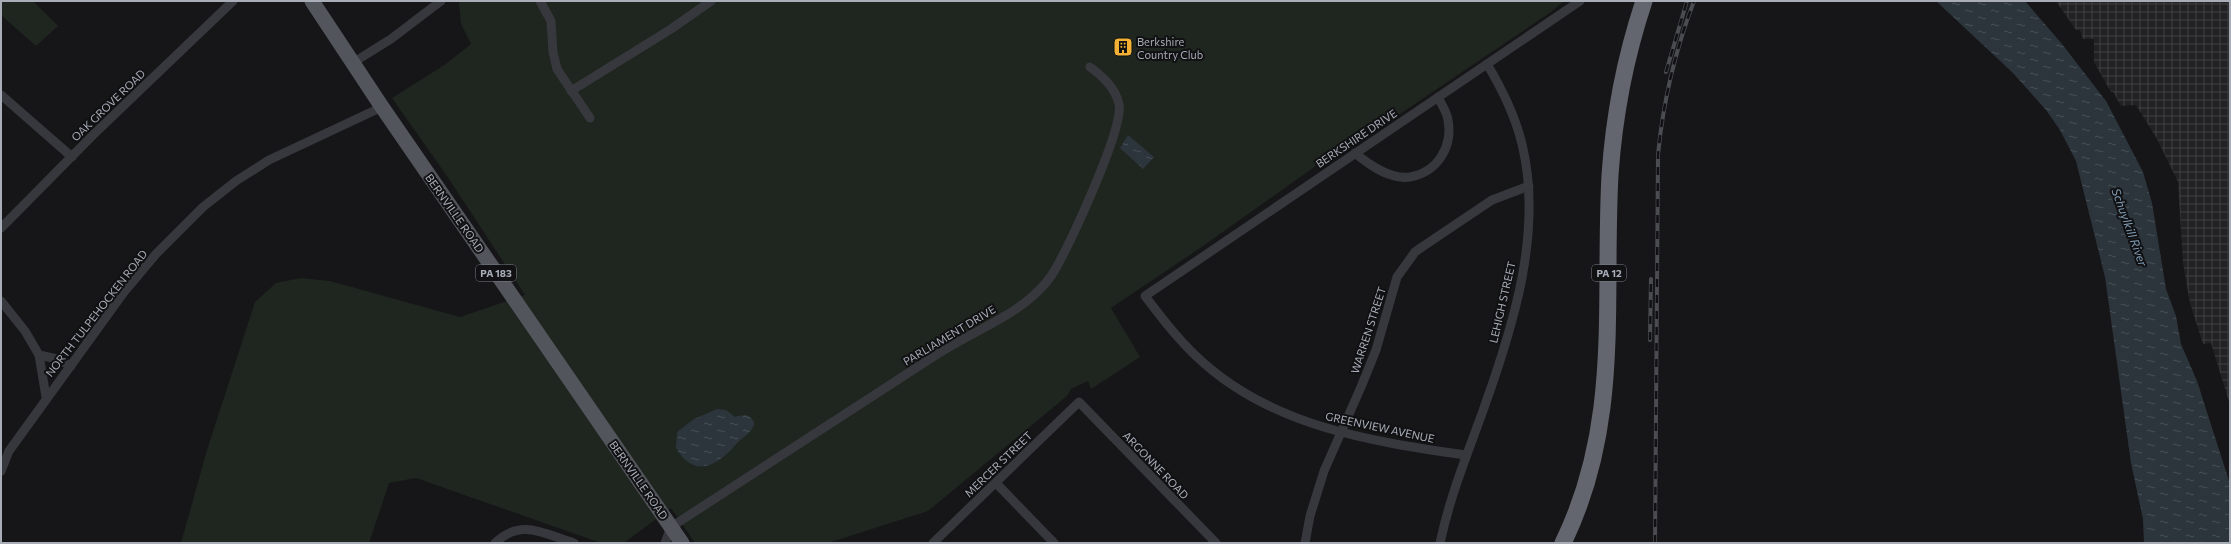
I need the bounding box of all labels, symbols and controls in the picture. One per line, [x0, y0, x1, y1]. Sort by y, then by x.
place label: Berkshire Country Club [1137, 35, 1203, 61]
building icon: Berkshire Country Club [1112, 36, 1134, 58]
street label: OAK GROVE ROAD [68, 66, 148, 144]
street label: BERKSHIRE DRIVE [1313, 106, 1399, 170]
street label: BERNVILLE ROAD [423, 171, 487, 255]
water label: Schuylkill River [2109, 186, 2151, 269]
street label: NORTH TULPEHOCKEN ROAD [42, 247, 150, 379]
street label: LEHIGH STREET [1486, 260, 1518, 344]
road number: PA 183 [476, 265, 516, 281]
road number: PA 12 [1592, 265, 1626, 281]
street label: WARREN STREET [1348, 285, 1388, 375]
street label: PARLIAMENT DRIVE [900, 302, 998, 368]
street label: GREENVIEW AVENUE [1324, 409, 1436, 445]
street label: MERCER STREET [962, 429, 1034, 499]
street label: ARGONNE ROAD [1121, 429, 1191, 501]
street label: BERNVILLE ROAD [607, 438, 671, 522]

